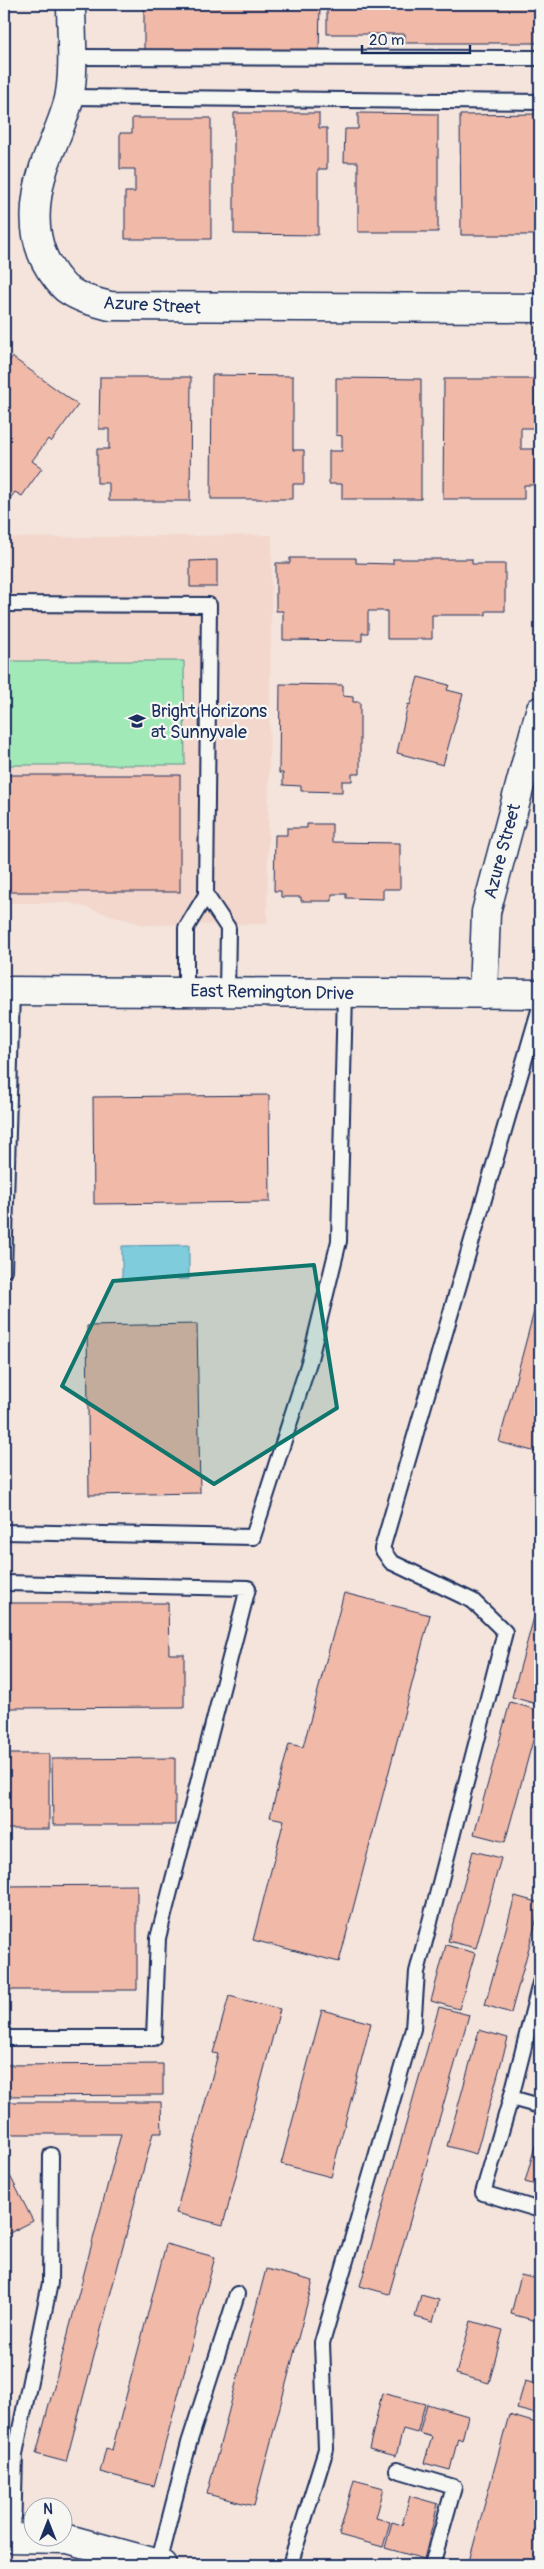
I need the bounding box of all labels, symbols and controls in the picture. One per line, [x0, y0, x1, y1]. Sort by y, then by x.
scale bar [362, 22, 469, 54]
text: 20 m [369, 31, 404, 50]
street label: Azure Street [103, 291, 202, 320]
place label: Bright Horizons at Sunnyvale [151, 700, 267, 744]
school or university icon: Bright Horizons at Sunnyvale [127, 711, 147, 731]
street label: Azure Street [479, 800, 526, 901]
street label: East Remington Drive [190, 980, 354, 1005]
north arrow [22, 2496, 72, 2546]
text: N [43, 2501, 53, 2518]

